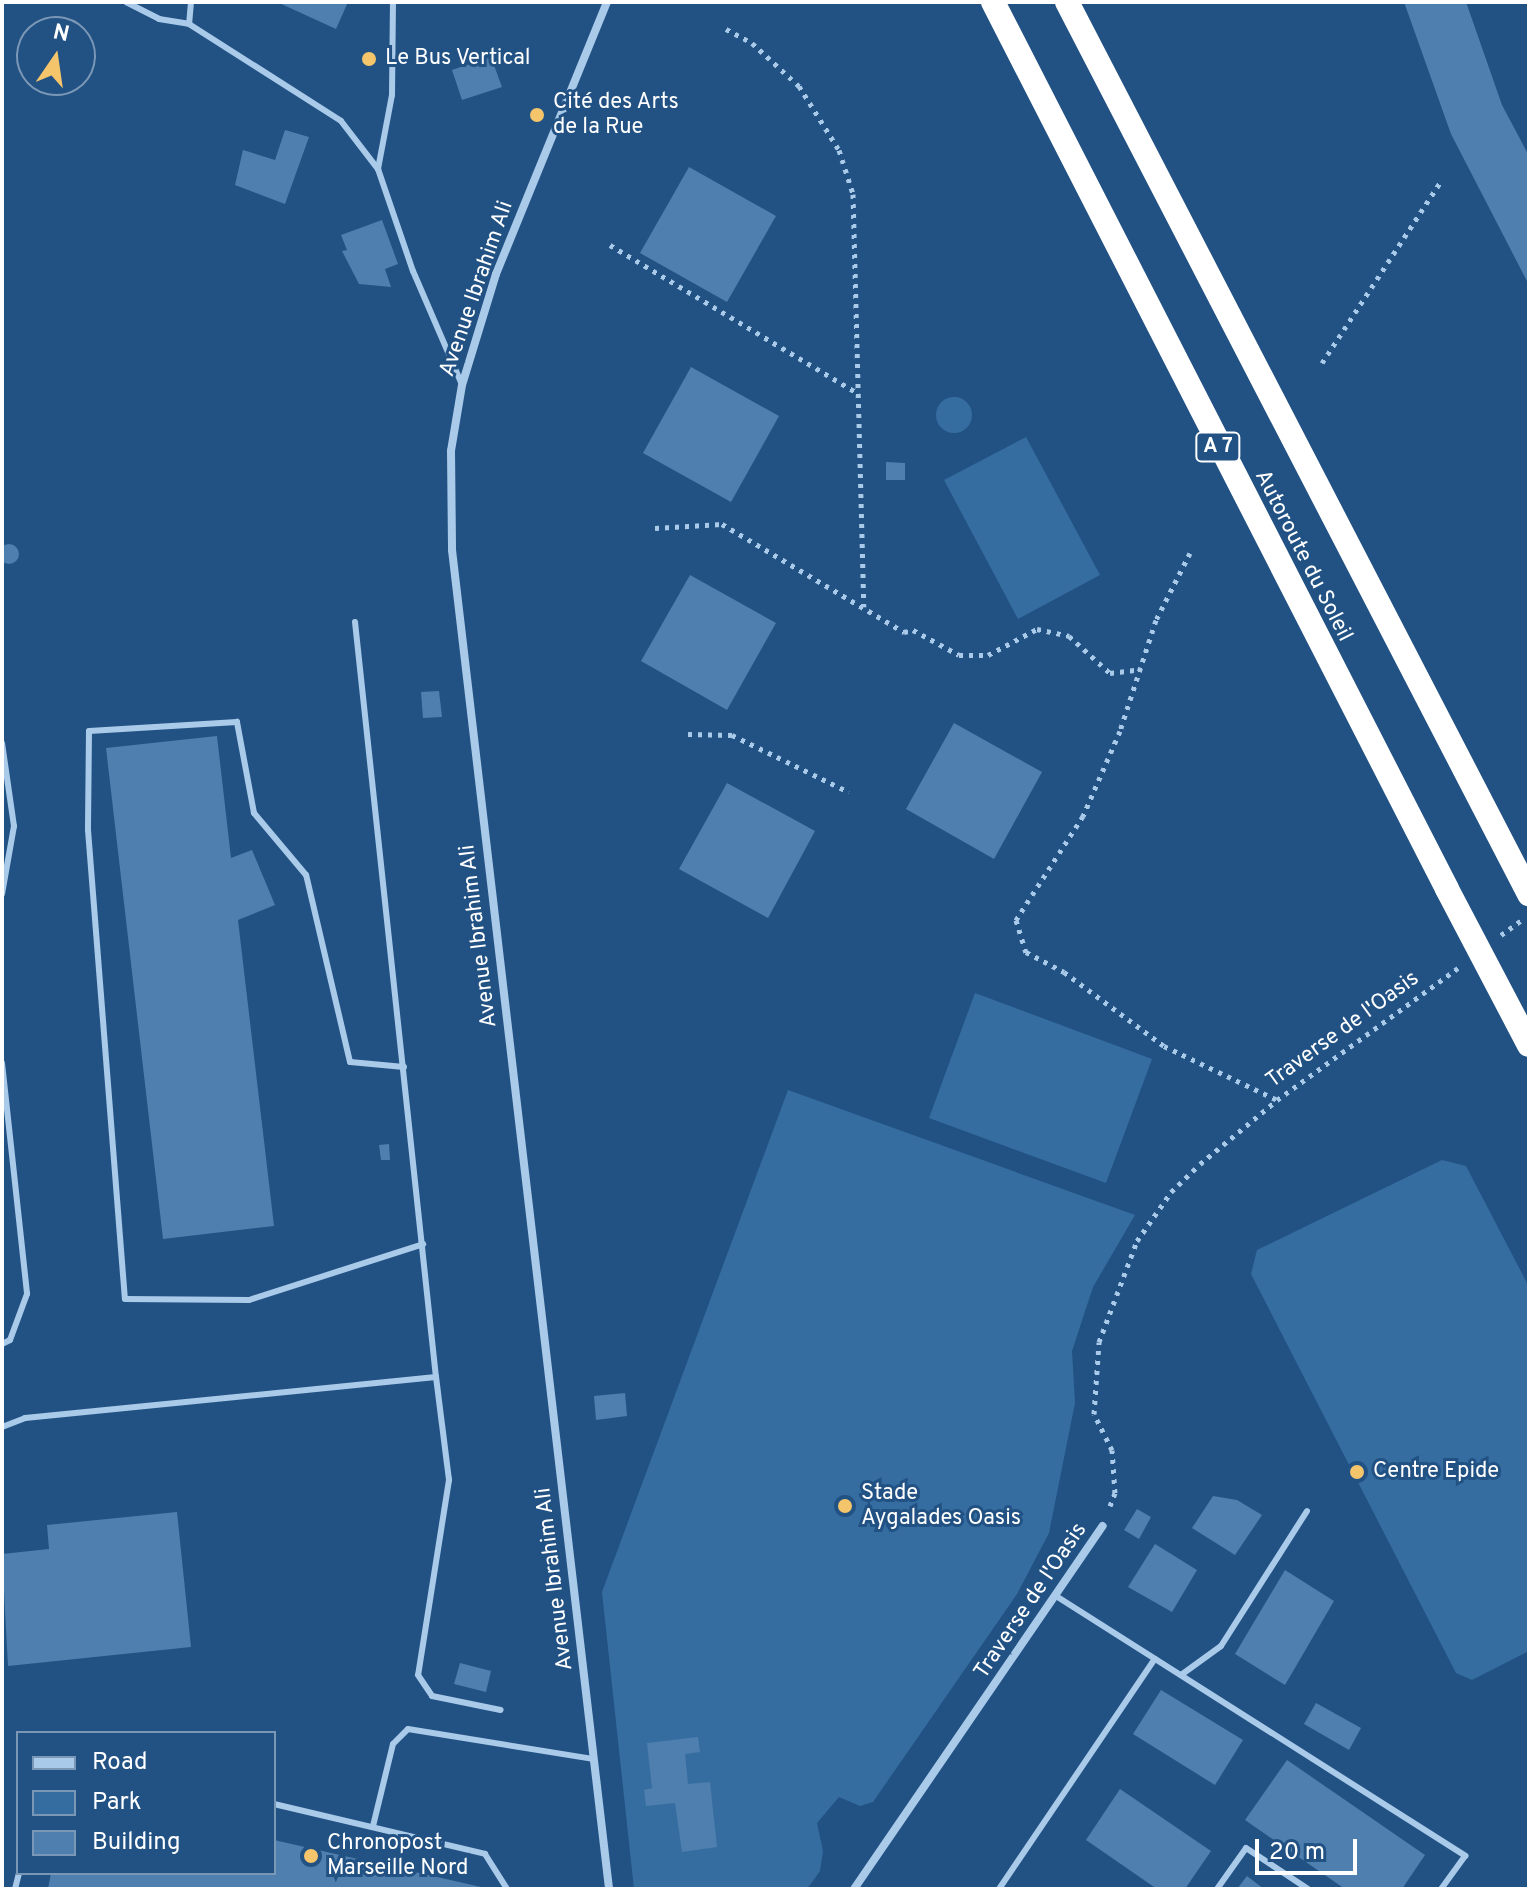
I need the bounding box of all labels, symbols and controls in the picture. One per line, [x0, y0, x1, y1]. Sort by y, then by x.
north arrow [16, 16, 96, 96]
text: N [50, 19, 72, 49]
place label: Le Bus Vertical [385, 46, 531, 72]
marker: Le Bus Vertical [360, 50, 378, 68]
place label: Cité des Arts de la Rue [553, 89, 680, 140]
marker: Cité des Arts de la Rue [528, 106, 546, 124]
street label: Avenue Ibrahim Ali [434, 197, 520, 381]
road number: A 7 [1194, 431, 1242, 463]
street label: Autoroute du Soleil [1248, 466, 1358, 646]
street label: Avenue Ibrahim Ali [455, 843, 503, 1029]
street label: Traverse de l'Oasis [1261, 966, 1425, 1094]
place label: Centre Epide [1373, 1459, 1499, 1485]
marker: Centre Epide [1348, 1463, 1366, 1481]
place label: Stade Aygalades Oasis [861, 1480, 1021, 1532]
street label: Avenue Ibrahim Ali [531, 1486, 579, 1672]
marker: Stade Aygalades Oasis [836, 1497, 854, 1515]
street label: Traverse de l'Oasis [969, 1518, 1093, 1684]
legend [16, 1731, 276, 1875]
text: Road [92, 1748, 148, 1778]
text: Park [92, 1788, 142, 1818]
scale bar [1259, 1823, 1361, 1873]
text: Building [92, 1828, 181, 1858]
place label: Chronopost Marseille Nord [327, 1830, 468, 1882]
text: 20 m [1269, 1838, 1325, 1868]
marker: Chronopost Marseille Nord [302, 1847, 320, 1865]

